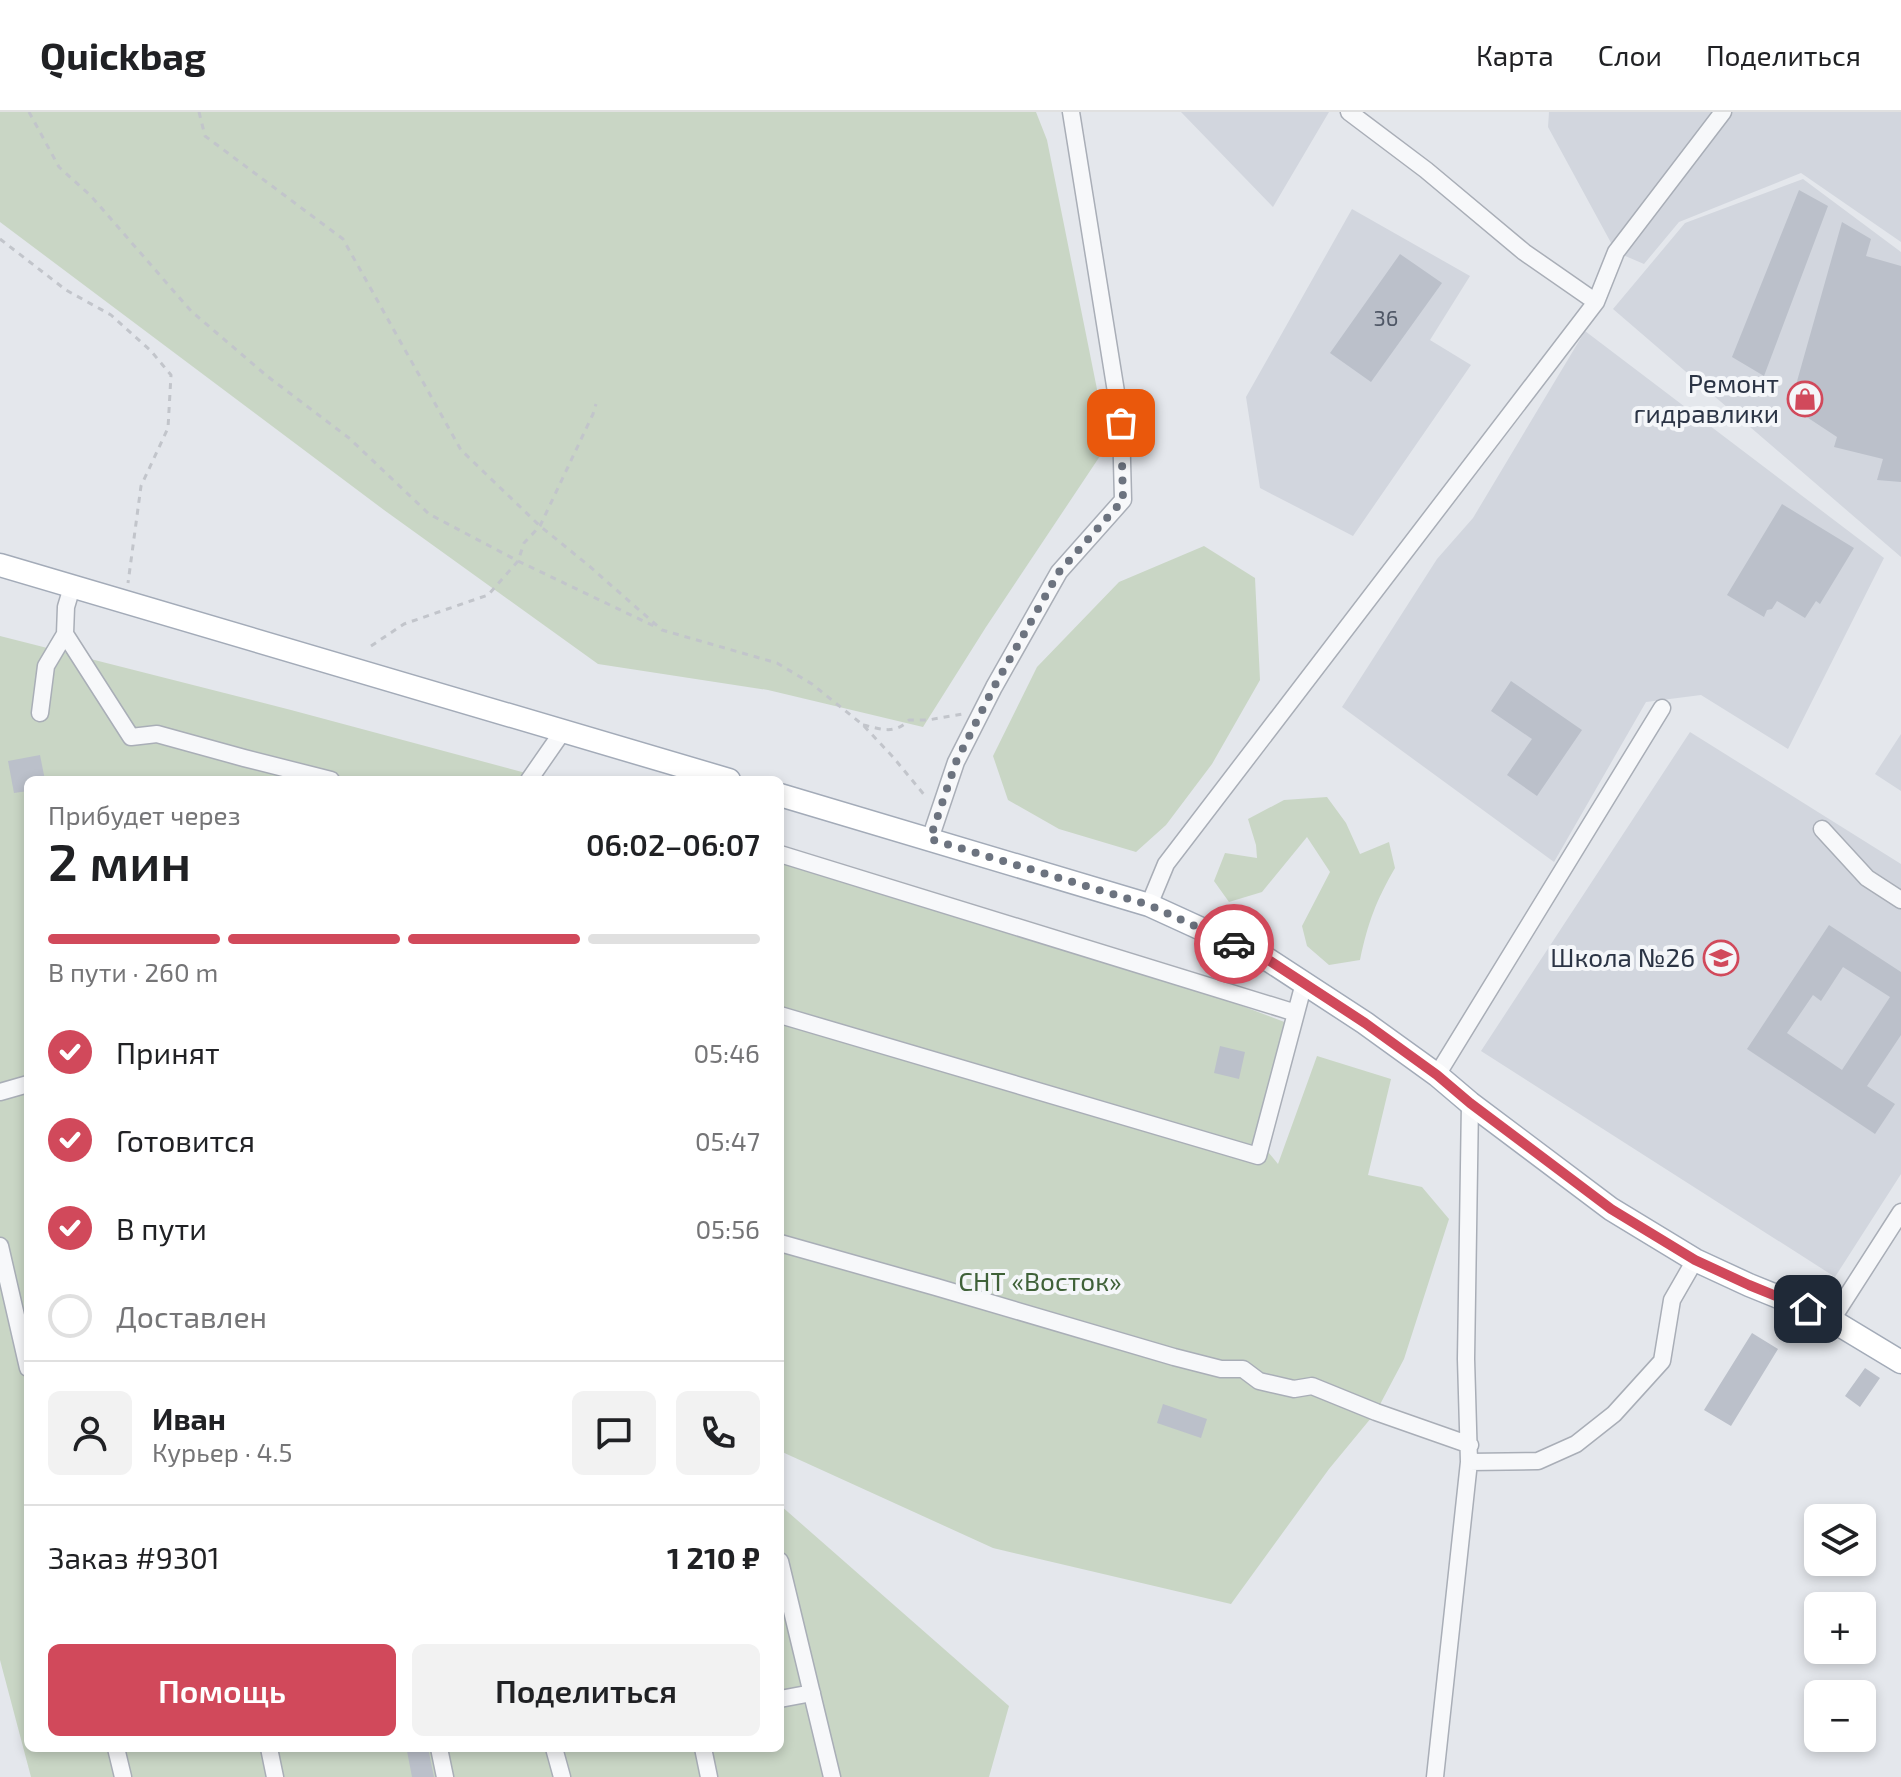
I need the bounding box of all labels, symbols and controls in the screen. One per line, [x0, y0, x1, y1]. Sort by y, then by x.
text: Quickbag [40, 32, 206, 78]
text: Карта [1476, 38, 1554, 72]
text: Слои [1598, 38, 1662, 72]
text: Поделиться [1706, 38, 1861, 72]
house number: 36 [1374, 304, 1398, 330]
place label: Ремонт гидравлики [1633, 367, 1779, 428]
shop icon: Ремонт гидравлики [1786, 380, 1824, 418]
pin [1087, 389, 1155, 457]
icon: bag [1099, 401, 1143, 445]
text: Прибудет через [48, 799, 241, 830]
text: 06:02–06:07 [586, 826, 760, 862]
text: 2 мин [48, 829, 191, 891]
courier [1194, 904, 1274, 984]
icon: car [1212, 922, 1256, 966]
school or university icon: Школа №26 [1702, 939, 1740, 977]
place label: Школа №26 [1550, 941, 1695, 972]
text: В пути · 260 m [48, 956, 218, 987]
icon: check [48, 1030, 92, 1074]
text: Принят [116, 1034, 220, 1070]
text: 05:46 [693, 1037, 760, 1068]
icon: check [48, 1118, 92, 1162]
text: Готовится [116, 1122, 255, 1158]
text: 05:47 [695, 1125, 760, 1156]
icon: check [48, 1206, 92, 1250]
text: В пути [116, 1210, 207, 1246]
text: 05:56 [695, 1213, 760, 1244]
park label: СНТ «Восток» [958, 1265, 1122, 1296]
pin [1774, 1275, 1842, 1343]
icon: home [1786, 1287, 1830, 1331]
text: Доставлен [116, 1298, 267, 1334]
button: person [48, 1391, 132, 1475]
button: chat [572, 1391, 656, 1475]
button: phone [676, 1391, 760, 1475]
text: Иван [152, 1400, 226, 1436]
text: Курьер · 4.5 [152, 1436, 292, 1467]
map controls [1804, 1504, 1876, 1752]
button: layers [1804, 1504, 1876, 1576]
text: Заказ #9301 [48, 1539, 220, 1575]
text: 1 210 ₽ [667, 1539, 760, 1575]
button: + [1804, 1592, 1876, 1664]
button: Помощь [48, 1644, 396, 1736]
button: Поделиться [412, 1644, 760, 1736]
button: − [1804, 1680, 1876, 1752]

